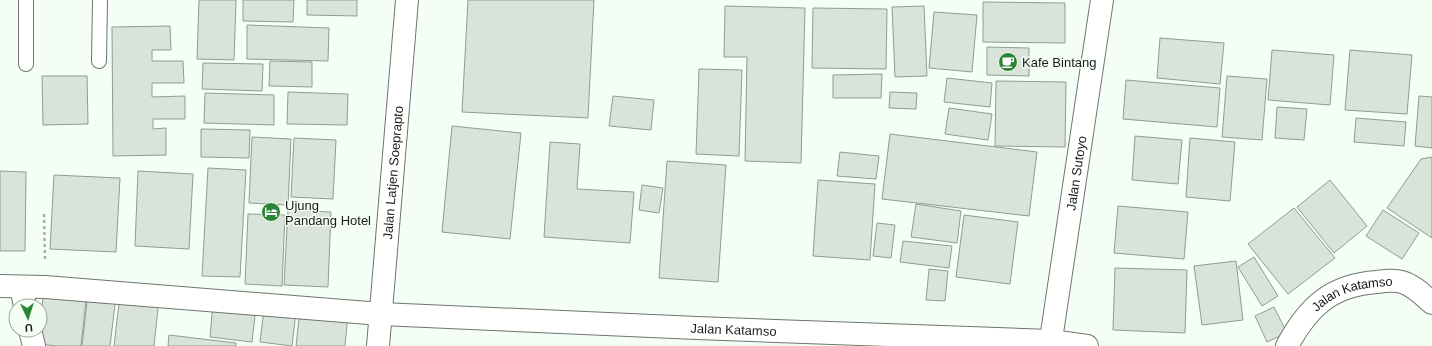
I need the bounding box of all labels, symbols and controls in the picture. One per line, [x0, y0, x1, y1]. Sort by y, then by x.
cafe icon: Kafe Bintang [997, 51, 1019, 73]
place label: Kafe Bintang [1022, 55, 1096, 70]
street label: Jalan Latjen Soeprapto [380, 105, 406, 240]
street label: Jalan Sutoyo [1063, 135, 1090, 211]
place label: Ujung Pandang Hotel [285, 198, 371, 228]
hotel icon: Ujung Pandang Hotel [260, 201, 282, 223]
street label: Jalan Katamso [1309, 274, 1393, 314]
north arrow [8, 298, 48, 338]
street label: Jalan Katamso [690, 321, 777, 339]
text: U [24, 322, 33, 334]

